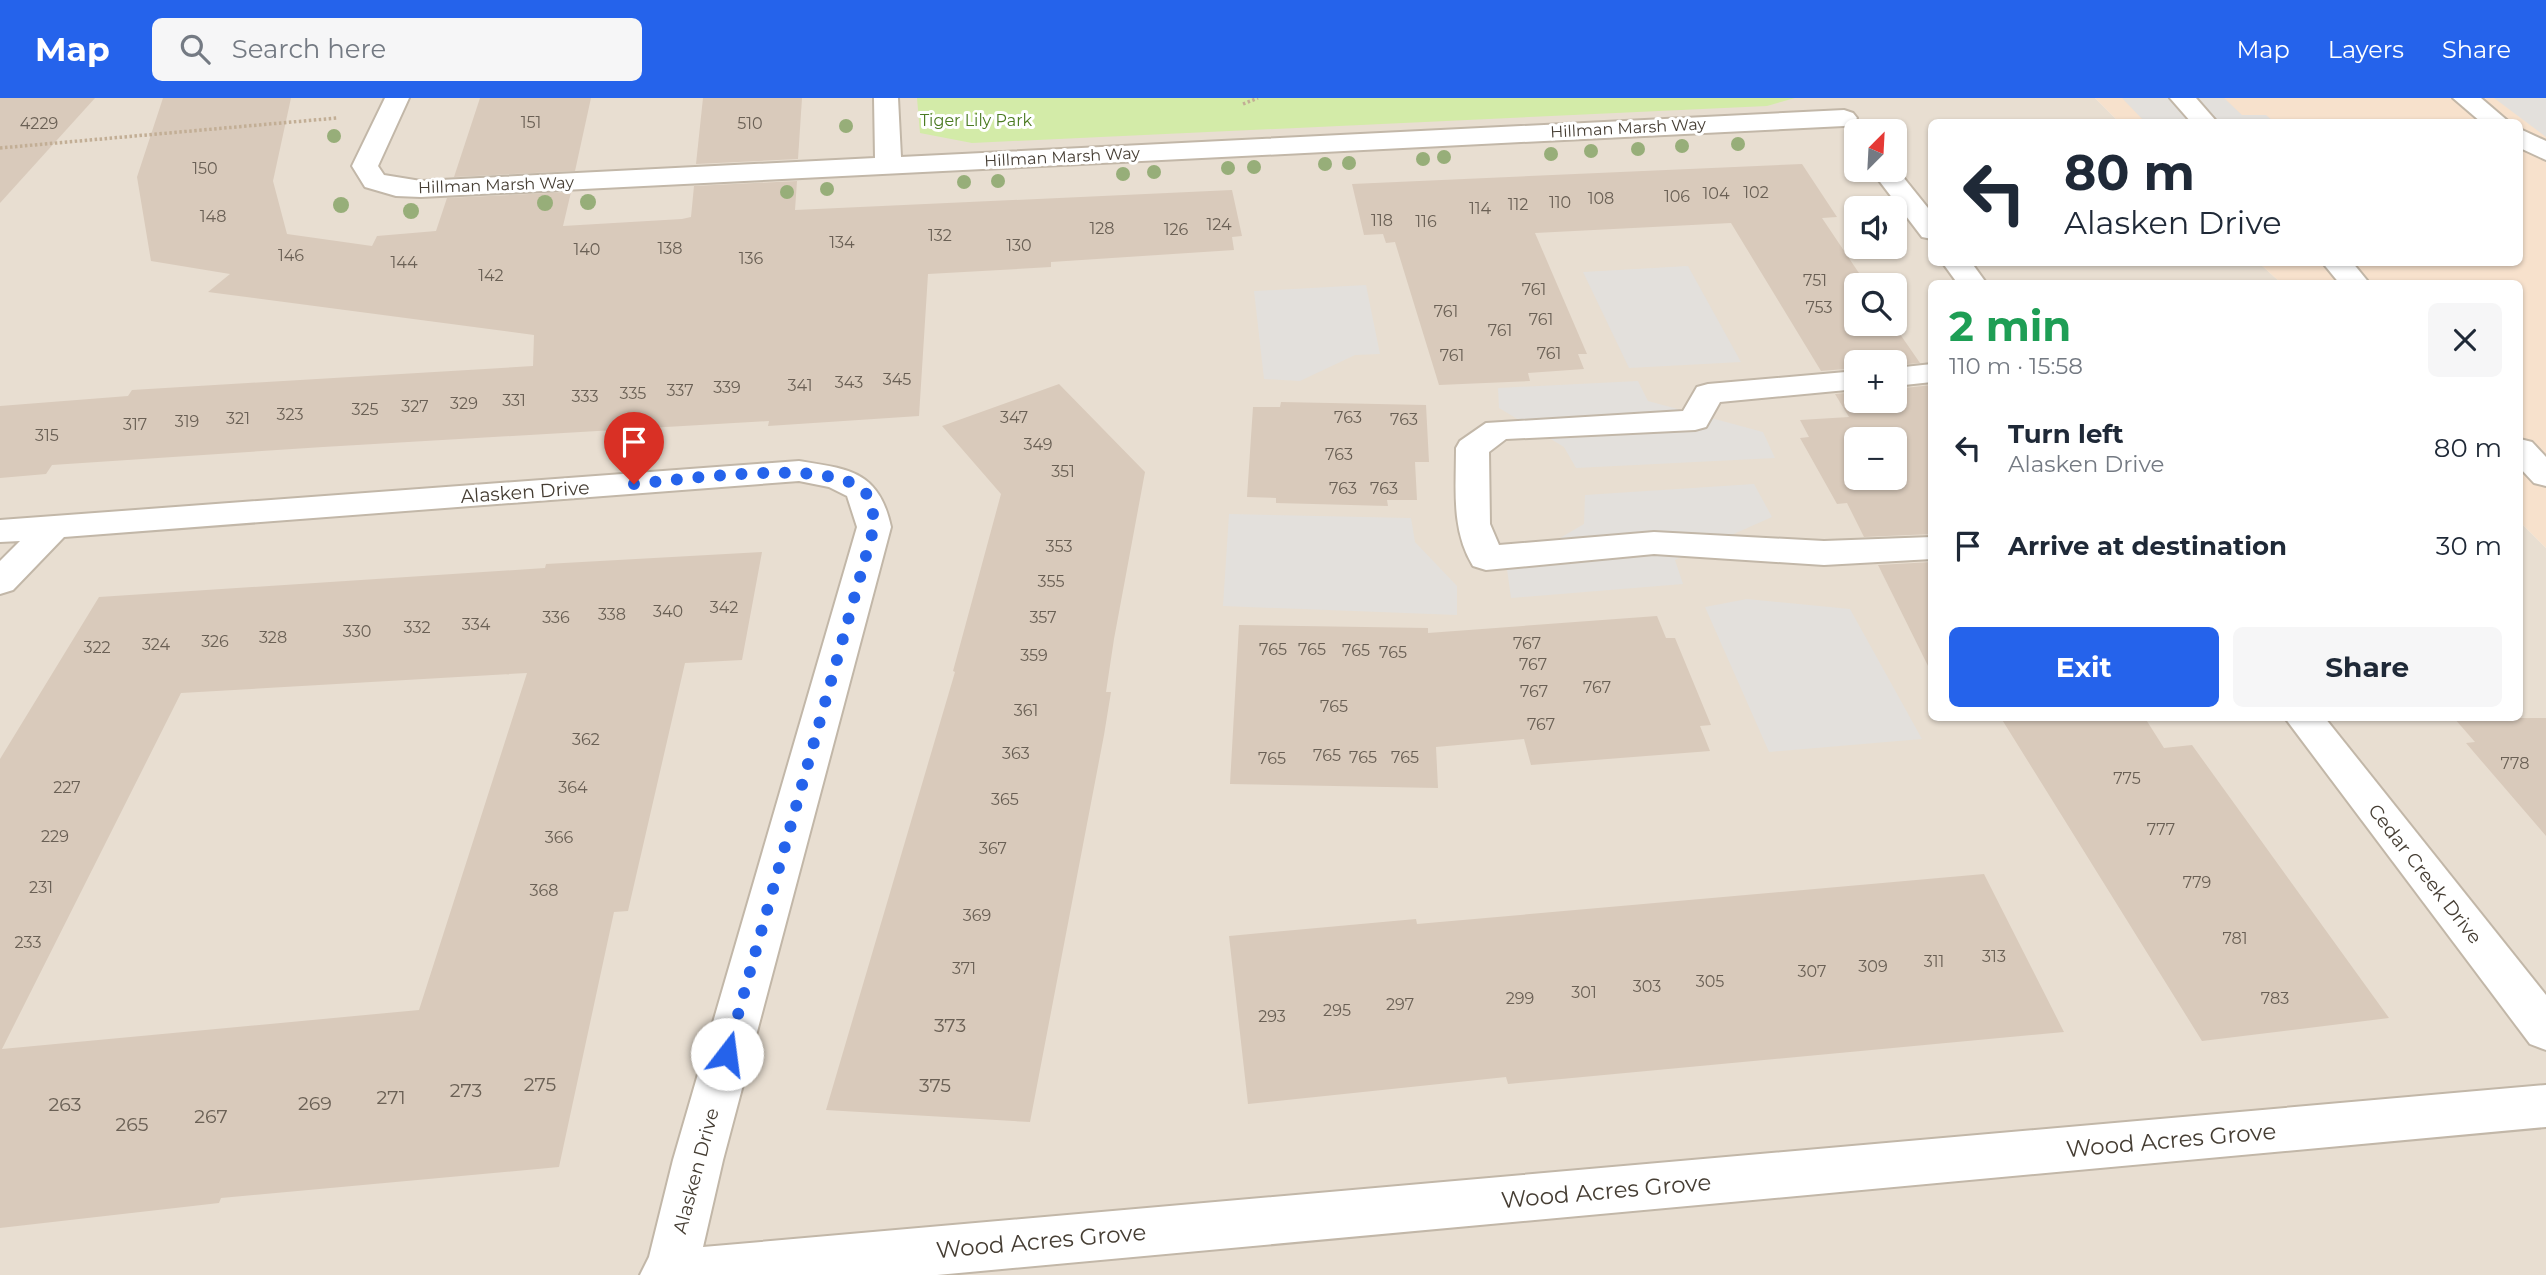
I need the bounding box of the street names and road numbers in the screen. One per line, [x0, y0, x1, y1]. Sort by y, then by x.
street label: Hillman Marsh Way [1550, 114, 1707, 142]
street label: Hillman Marsh Way [984, 143, 1141, 171]
street label: Hillman Marsh Way [418, 173, 575, 197]
street label: Alasken Drive [460, 476, 590, 508]
street label: Cedar Creek Drive [2363, 799, 2487, 949]
street label: Alasken Drive [668, 1106, 724, 1236]
street label: Wood Acres Grove [2065, 1117, 2277, 1163]
street label: Wood Acres Grove [1500, 1168, 1712, 1214]
street label: Wood Acres Grove [935, 1218, 1147, 1264]

